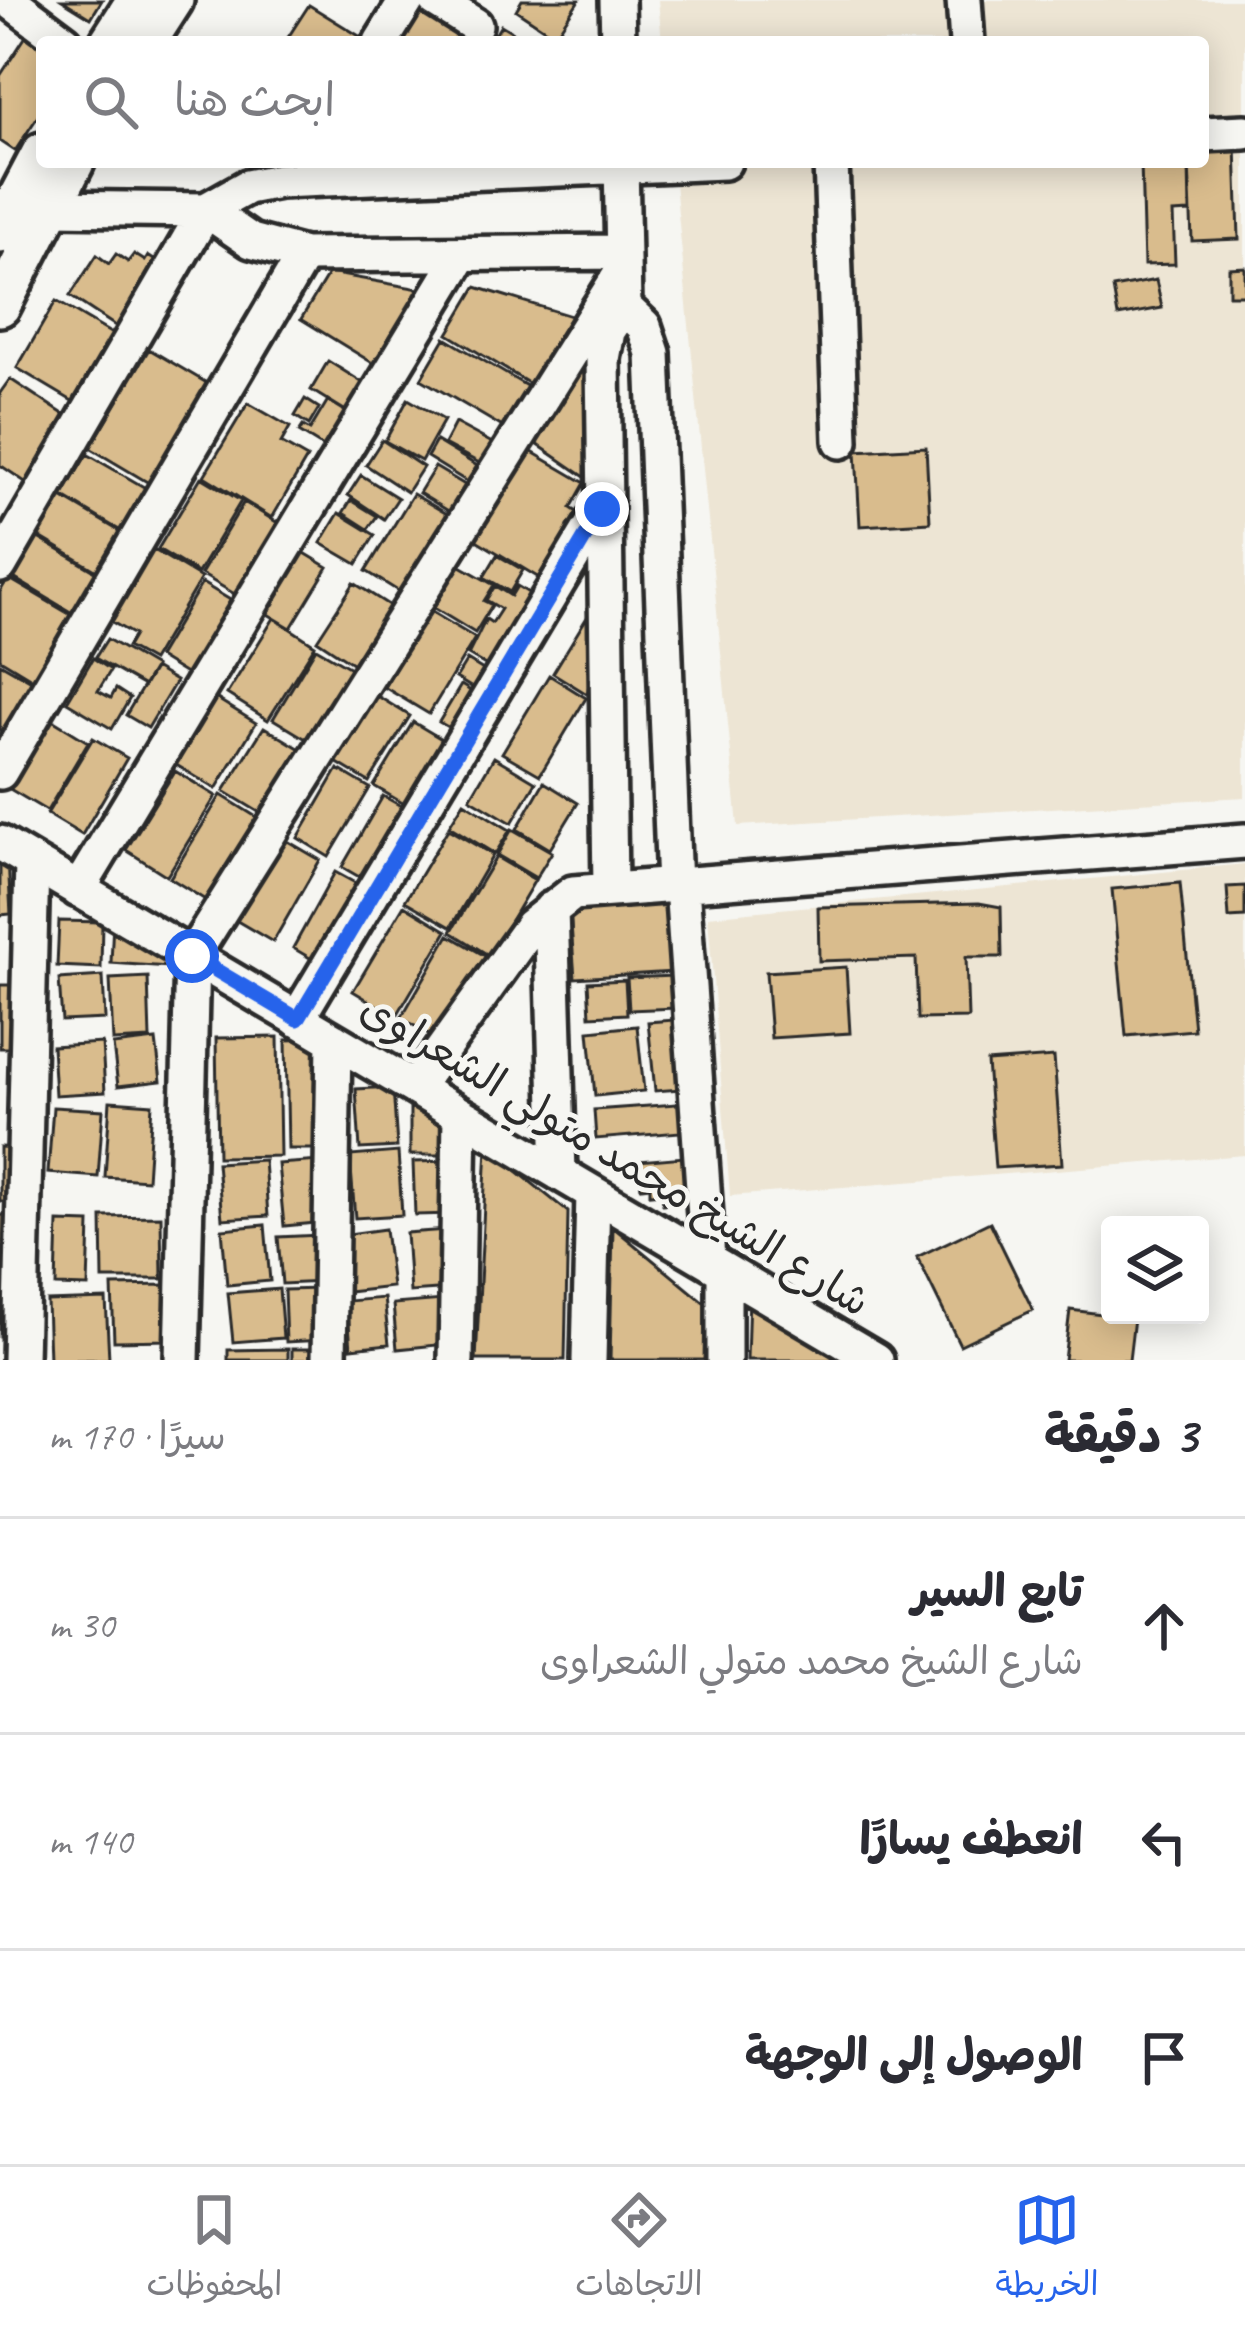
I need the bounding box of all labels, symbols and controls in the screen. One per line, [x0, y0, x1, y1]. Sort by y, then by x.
search box [36, 36, 1209, 168]
icon: search [78, 69, 144, 135]
text: ابحث هنا [174, 72, 335, 129]
route end [575, 482, 629, 536]
route start [165, 929, 219, 983]
street label: شارع الشيخ محمد متولي الشعراوى [346, 982, 880, 1336]
map controls [1101, 1216, 1209, 1324]
button: layers [1101, 1216, 1209, 1324]
text: 3 دقيقة [1044, 1403, 1197, 1467]
text: سيرًا · 170 m [48, 1412, 226, 1461]
text: تابع السير [912, 1563, 1083, 1620]
icon: ahead [1131, 1593, 1197, 1659]
text: 30 m [48, 1601, 114, 1650]
text: شارع الشيخ محمد متولي الشعراوى [540, 1637, 1083, 1686]
icon: left [1131, 1809, 1197, 1875]
text: انعطف يسارًا [859, 1811, 1083, 1868]
text: 140 m [48, 1817, 132, 1866]
icon: arrive [1131, 2025, 1197, 2091]
text: الوصول إلى الوجهة [745, 2027, 1083, 2084]
tab: المحفوظات [146, 2187, 282, 2313]
tab: الاتجاهات [575, 2187, 703, 2313]
tab: الخريطة [996, 2187, 1099, 2313]

